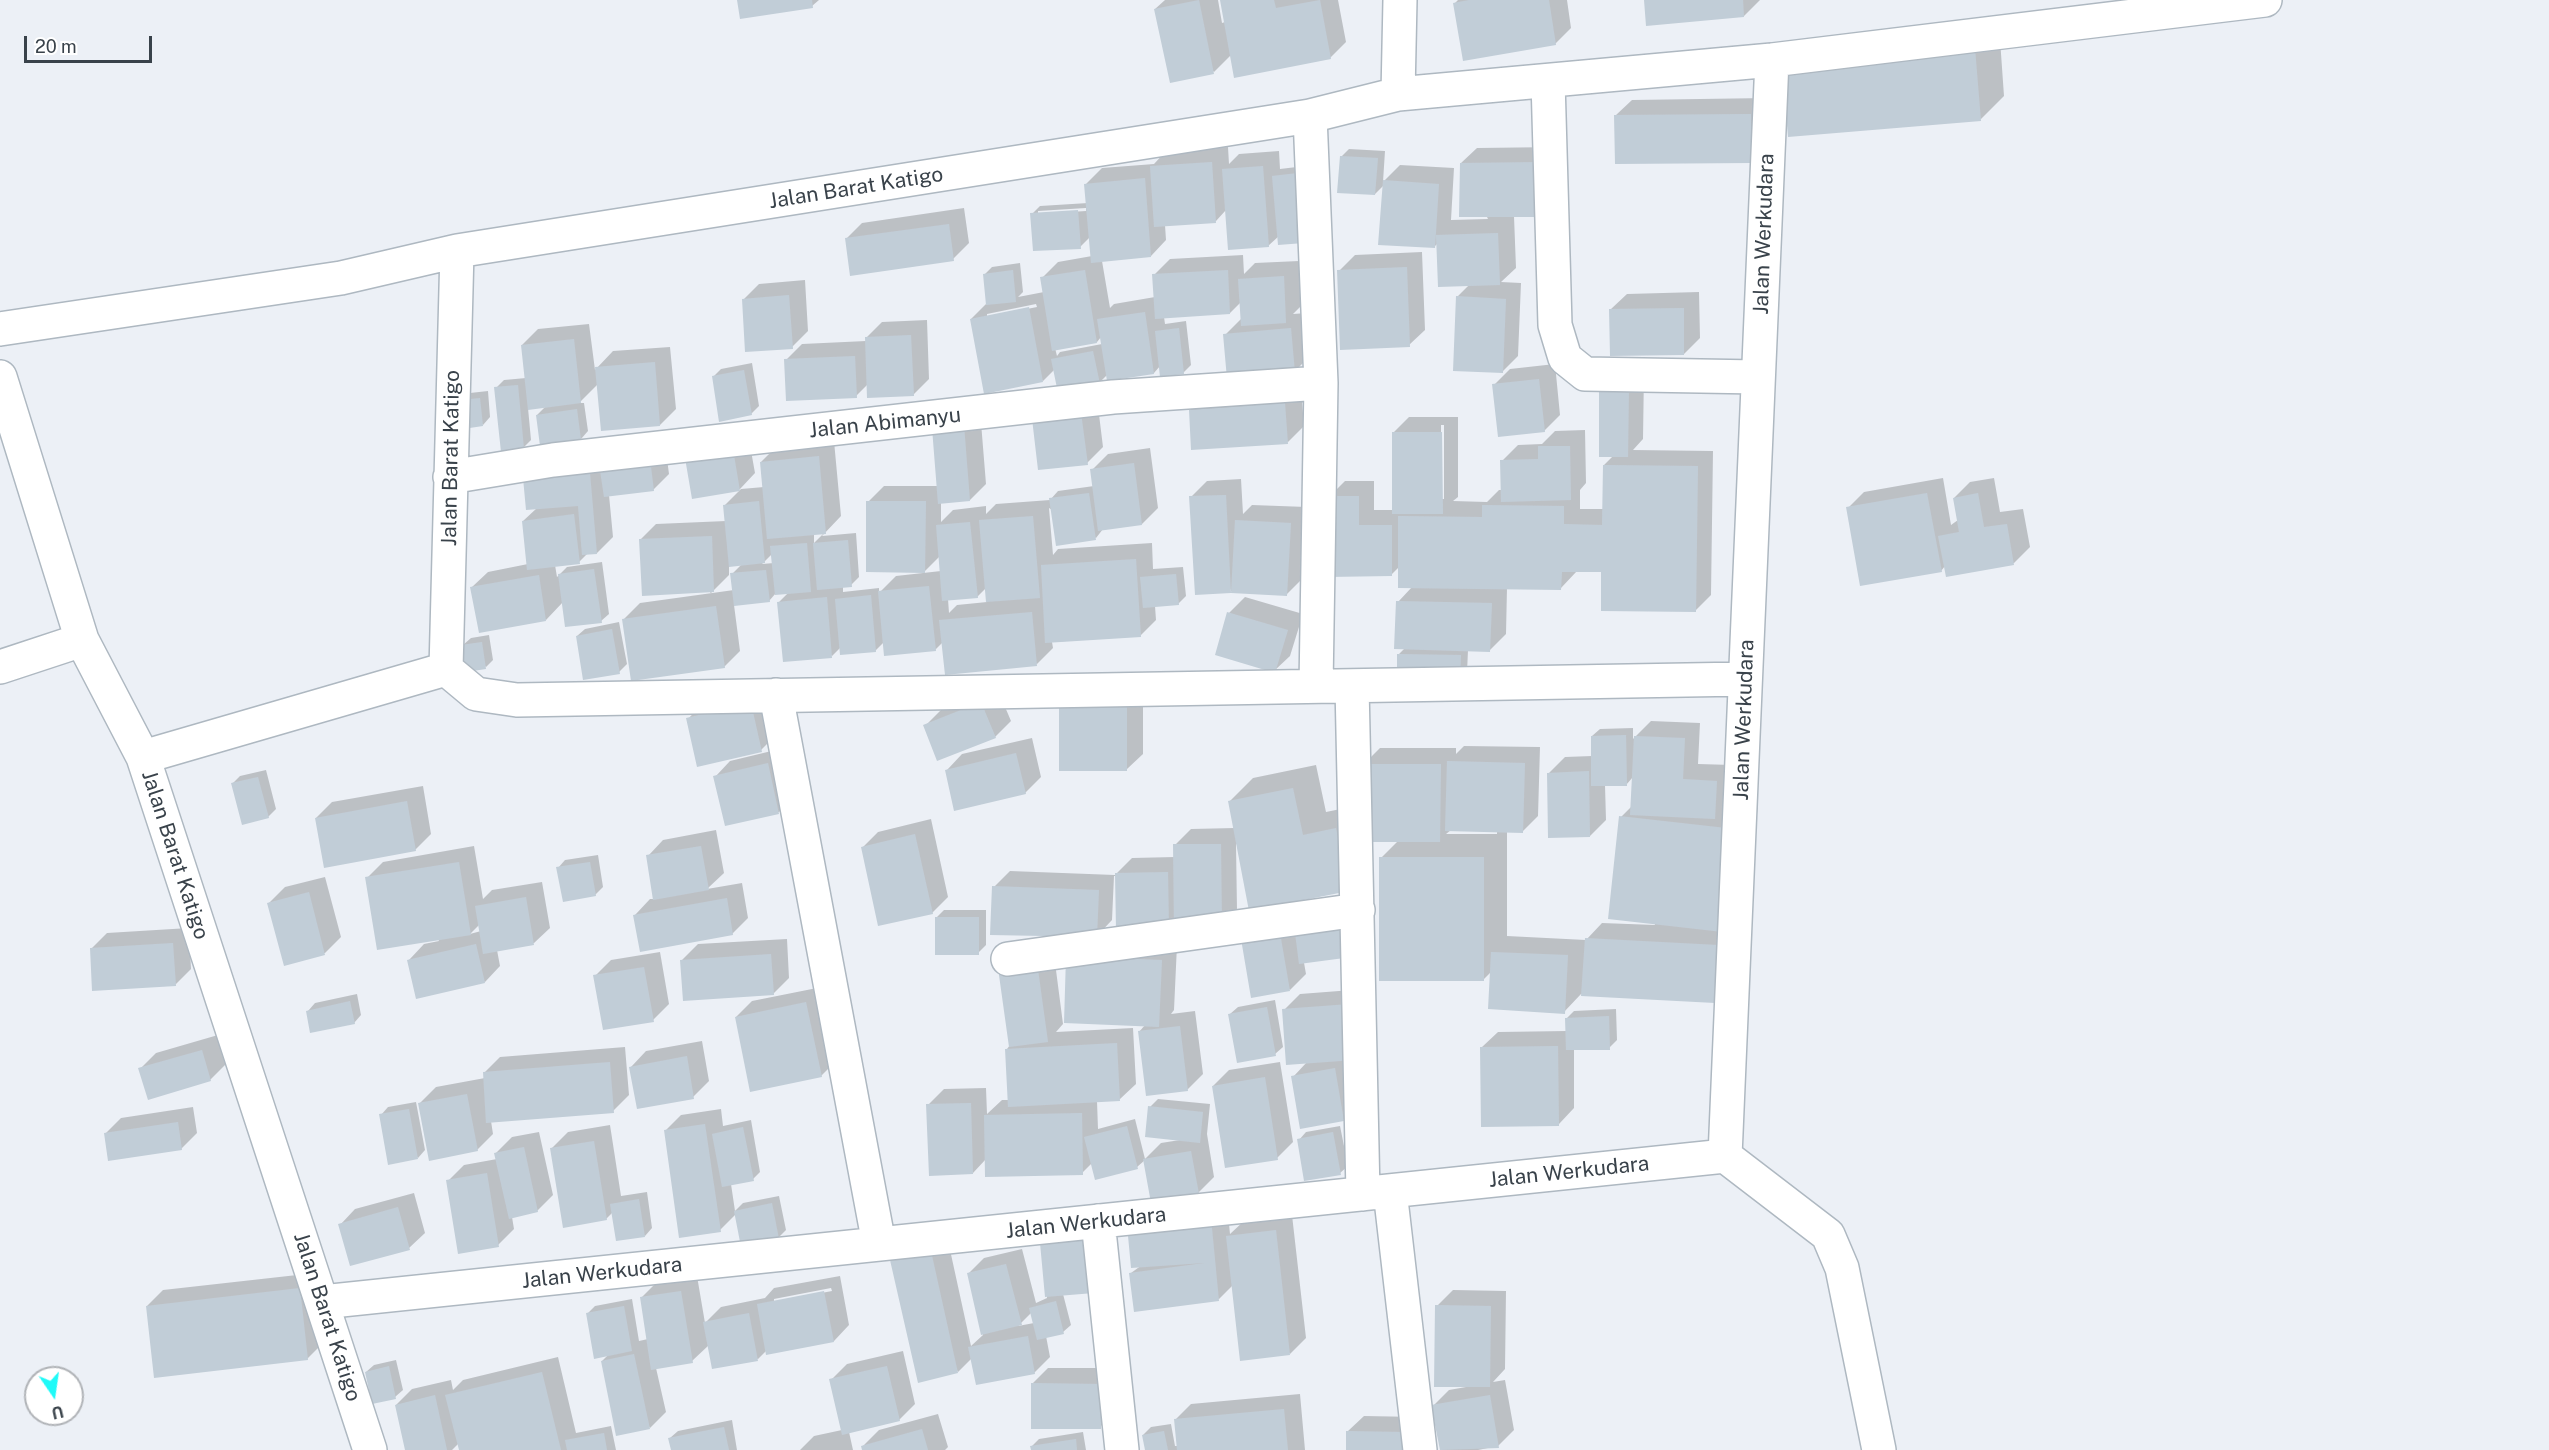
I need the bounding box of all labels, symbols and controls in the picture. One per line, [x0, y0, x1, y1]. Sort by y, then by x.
scale bar [27, 24, 154, 62]
text: 20 m [35, 36, 77, 57]
street label: Jalan Werkudara [1749, 153, 1779, 315]
street label: Jalan Barat Katigo [767, 162, 945, 214]
street label: Jalan Barat Katigo [437, 370, 465, 546]
street label: Jalan Abimanyu [808, 402, 962, 444]
street label: Jalan Werkudara [1729, 639, 1759, 801]
street label: Jalan Barat Katigo [136, 767, 214, 943]
street label: Jalan Werkudara [1487, 1151, 1651, 1193]
street label: Jalan Werkudara [1004, 1202, 1168, 1244]
street label: Jalan Barat Katigo [288, 1229, 366, 1405]
street label: Jalan Werkudara [520, 1252, 684, 1294]
north arrow [24, 1366, 84, 1426]
text: U [50, 1402, 65, 1423]

